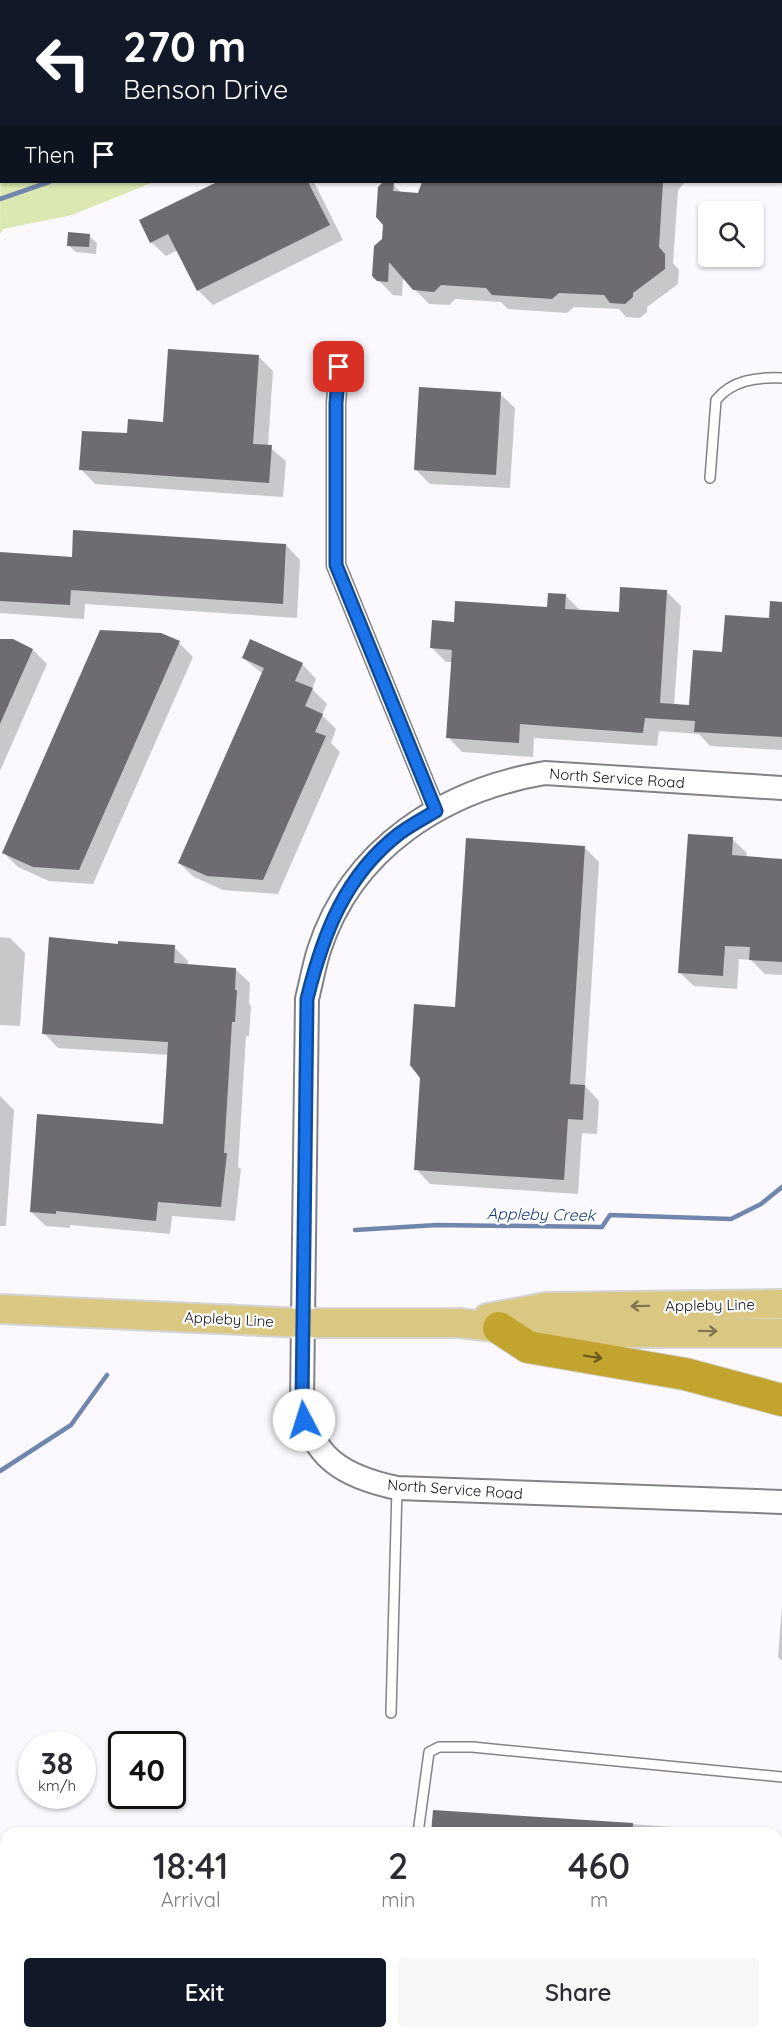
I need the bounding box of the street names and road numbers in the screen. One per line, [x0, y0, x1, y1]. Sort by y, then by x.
street label: North Service Road [549, 764, 685, 792]
street label: Appleby Line [665, 1295, 755, 1315]
street label: Appleby Line [184, 1307, 274, 1331]
street label: North Service Road [387, 1475, 523, 1503]

